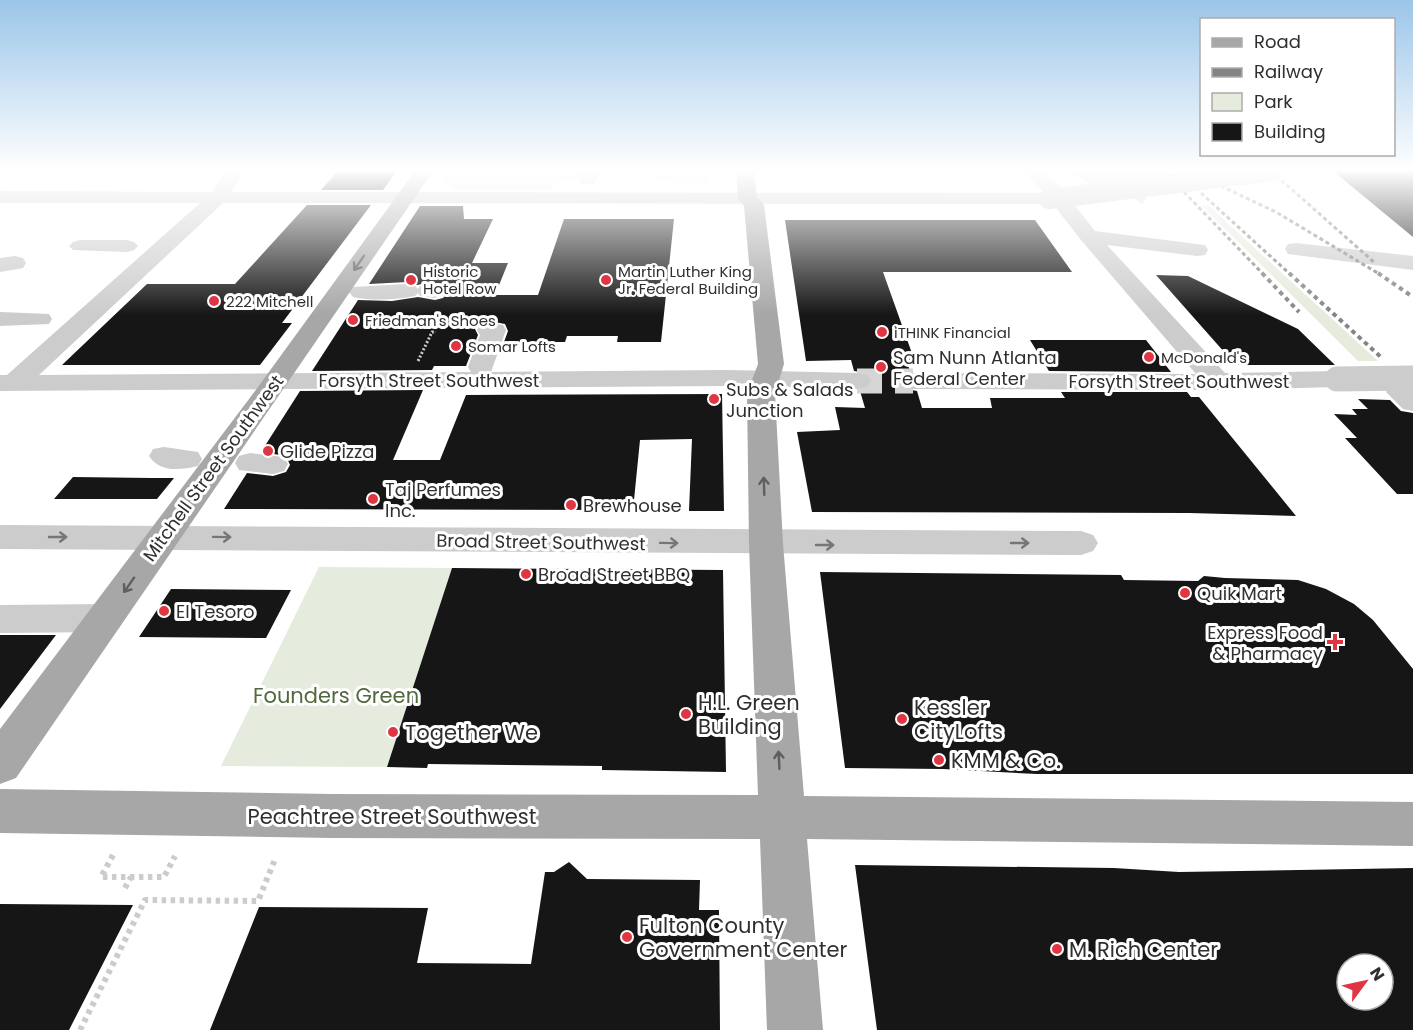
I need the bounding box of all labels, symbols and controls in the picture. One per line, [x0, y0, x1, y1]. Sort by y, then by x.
legend [1200, 18, 1395, 156]
text: Road [1254, 29, 1301, 54]
text: Railway [1254, 59, 1323, 84]
text: Park [1254, 89, 1293, 114]
text: Building [1254, 119, 1326, 144]
one-way arrow [353, 255, 365, 271]
place label: Historic Hotel Row [423, 261, 497, 299]
place label: Martin Luther King Jr. Federal Building [618, 261, 758, 299]
marker: Historic Hotel Row [404, 273, 418, 287]
marker: Martin Luther King Jr. Federal Building [599, 273, 613, 287]
place label: 222 Mitchell [226, 291, 313, 312]
marker: 222 Mitchell [207, 294, 221, 308]
place label: Friedman's Shoes [365, 310, 496, 331]
marker: Friedman's Shoes [346, 313, 360, 327]
place label: iTHINK Financial [894, 322, 1011, 343]
marker: iTHINK Financial [875, 325, 889, 339]
place label: Somar Lofts [468, 336, 556, 357]
marker: Somar Lofts [449, 339, 463, 353]
place label: Sam Nunn Atlanta Federal Center [893, 345, 1057, 391]
place label: McDonald's [1161, 347, 1247, 368]
marker: McDonald's [1142, 350, 1156, 364]
marker: Sam Nunn Atlanta Federal Center [874, 360, 888, 374]
street label: Forsyth Street Southwest [319, 368, 539, 393]
street label: Forsyth Street Southwest [1069, 369, 1289, 394]
street label: Mitchell Street Southwest [137, 370, 289, 566]
place label: Subs & Salads Junction [726, 377, 853, 423]
marker: Subs & Salads Junction [707, 392, 721, 406]
place label: Glide Pizza [280, 439, 374, 464]
marker: Glide Pizza [261, 444, 275, 458]
one-way arrow [759, 476, 770, 496]
place label: Taj Perfumes Inc. [385, 477, 501, 523]
marker: Taj Perfumes Inc. [366, 492, 380, 506]
place label: Brewhouse [583, 493, 682, 518]
marker: Brewhouse [564, 498, 578, 512]
street label: Broad Street Southwest [436, 528, 646, 556]
one-way arrow [48, 531, 68, 543]
one-way arrow [211, 532, 231, 543]
one-way arrow [658, 537, 678, 549]
one-way arrow [1009, 537, 1029, 549]
one-way arrow [814, 539, 834, 550]
place label: Broad Street BBQ [538, 562, 690, 587]
marker: Broad Street BBQ [519, 567, 533, 581]
one-way arrow [123, 576, 135, 593]
place label: Quik Mart [1197, 581, 1282, 606]
marker: Quik Mart [1178, 586, 1192, 600]
place label: El Tesoro [176, 599, 255, 624]
marker: El Tesoro [157, 604, 171, 618]
place label: Express Food & Pharmacy [1207, 620, 1323, 666]
marker: Express Food & Pharmacy [1328, 635, 1342, 649]
park label: Founders Green [253, 681, 419, 710]
place label: H.L. Green Building [698, 688, 800, 741]
place label: Kessler CityLofts [914, 693, 1003, 746]
marker: H.L. Green Building [679, 707, 693, 721]
marker: Kessler CityLofts [895, 712, 909, 726]
place label: Together We [405, 718, 538, 747]
marker: Together We [386, 725, 400, 739]
place label: KMM & Co. [951, 746, 1061, 775]
one-way arrow [773, 750, 784, 770]
marker: KMM & Co. [932, 753, 946, 767]
street label: Peachtree Street Southwest [248, 802, 536, 831]
place label: Fulton County Government Center [639, 911, 848, 964]
marker: Fulton County Government Center [620, 930, 634, 944]
place label: M. Rich Center [1069, 935, 1218, 964]
marker: M. Rich Center [1050, 942, 1064, 956]
north arrow [1335, 952, 1395, 1012]
text: N [1364, 963, 1390, 985]

